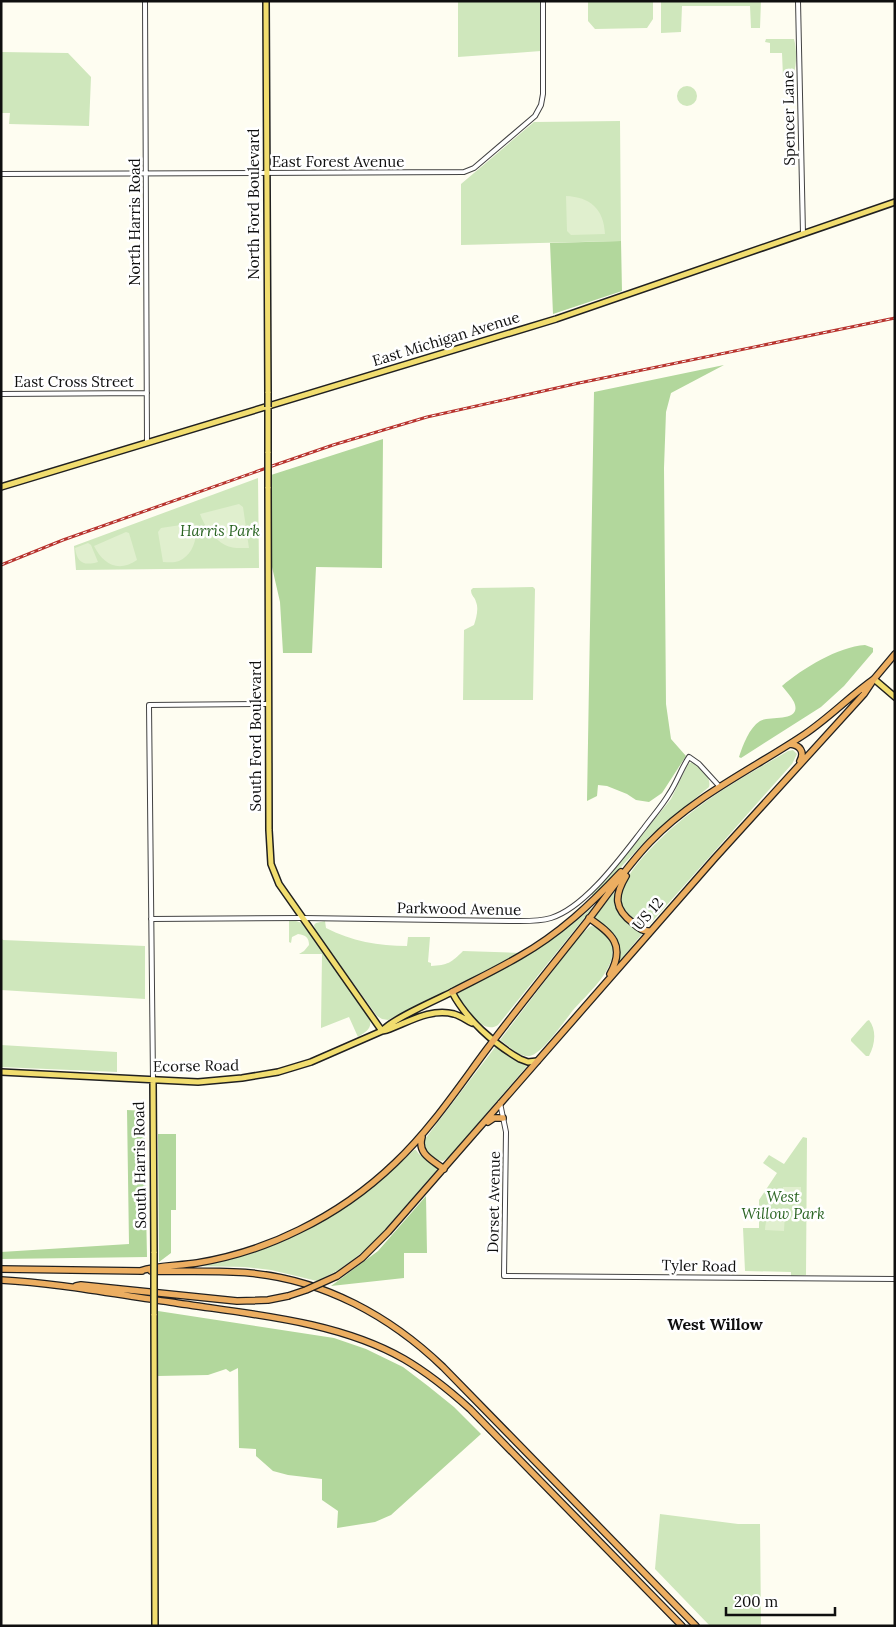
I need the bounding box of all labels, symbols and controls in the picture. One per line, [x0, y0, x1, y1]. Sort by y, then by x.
street label: Spencer Lane [778, 70, 799, 166]
street label: North Ford Boulevard [244, 128, 263, 280]
street label: East Forest Avenue [272, 152, 404, 171]
street label: North Harris Road [125, 158, 144, 286]
street label: East Michigan Avenue [370, 307, 522, 370]
street label: East Cross Street [14, 372, 134, 391]
park label: Harris Park [180, 521, 260, 540]
street label: South Ford Boulevard [246, 661, 265, 811]
street label: US 12 [628, 893, 667, 934]
street label: Parkwood Avenue [397, 898, 521, 919]
street label: Ecorse Road [153, 1055, 239, 1076]
street label: South Harris Road [129, 1101, 150, 1229]
street label: Dorset Avenue [483, 1151, 504, 1253]
park label: West Willow Park [741, 1187, 825, 1223]
street label: Tyler Road [661, 1255, 737, 1276]
district label: West Willow [667, 1314, 763, 1334]
scale bar [726, 1584, 835, 1616]
text: 200 m [734, 1592, 778, 1611]

